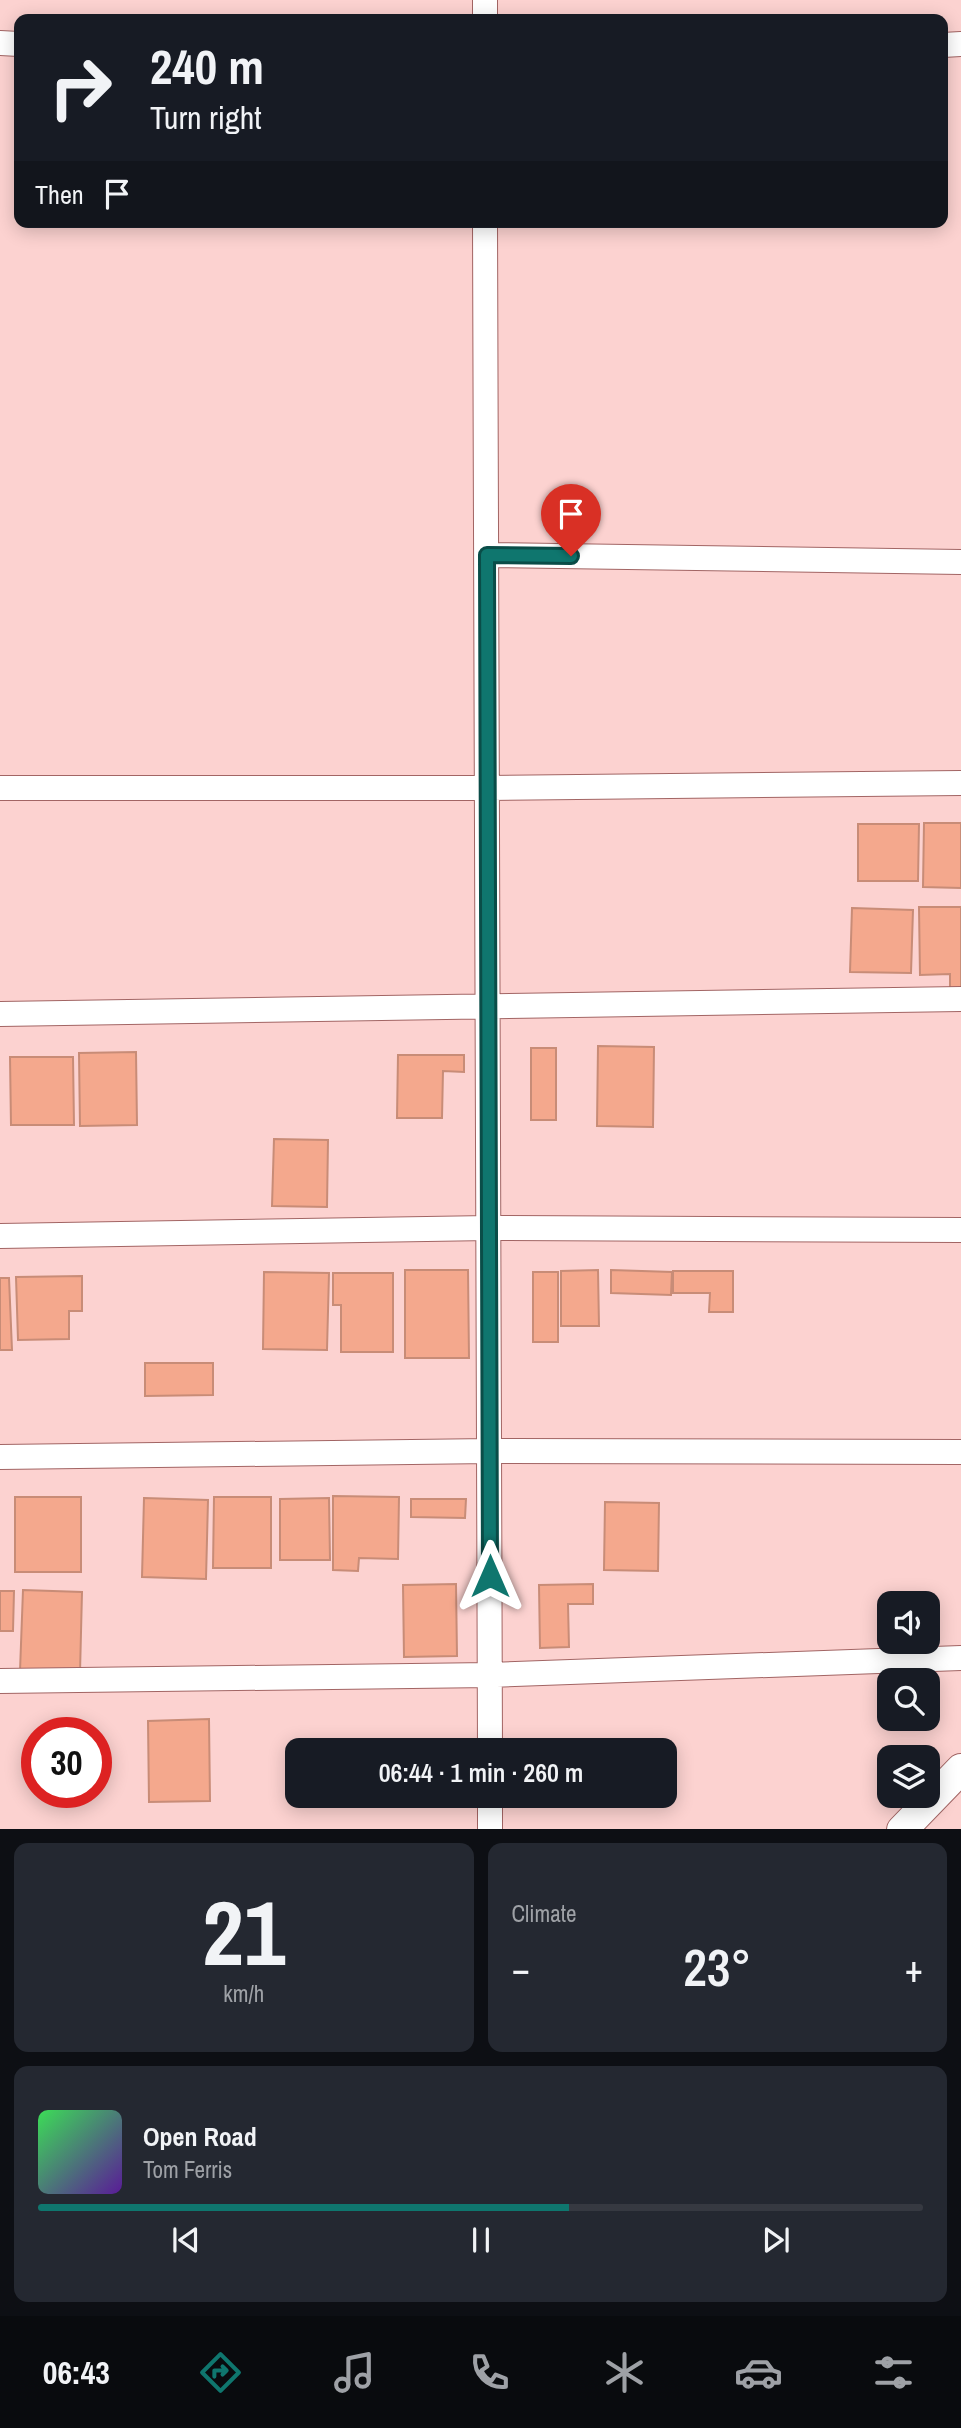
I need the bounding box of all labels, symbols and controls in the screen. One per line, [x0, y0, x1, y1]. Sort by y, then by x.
text: 240 m [150, 33, 264, 99]
icon: right [35, 42, 126, 133]
text: Turn right [150, 96, 262, 139]
icon: arrive [98, 175, 136, 213]
text: Then [35, 177, 84, 212]
pin [541, 484, 601, 556]
icon: arrive [552, 495, 590, 533]
position arrow [453, 1539, 527, 1613]
map controls [877, 1591, 940, 1808]
button: sound [877, 1591, 940, 1654]
button: search [877, 1668, 940, 1731]
speed limit sign: 30 [21, 1717, 112, 1808]
button: layers [877, 1745, 940, 1808]
text: 06:44 · 1 min · 260 m [379, 1755, 583, 1790]
text: 21 [202, 1871, 285, 1993]
text: Climate [512, 1898, 576, 1929]
text: 23° [683, 1932, 751, 2002]
text: − [512, 1943, 530, 1994]
text: + [905, 1943, 923, 1994]
text: km/h [223, 1978, 264, 2009]
text: Open Road [143, 2119, 257, 2154]
text: Tom Ferris [143, 2154, 232, 2185]
icon: previous [167, 2221, 205, 2259]
icon: pause [462, 2221, 500, 2259]
icon: next [757, 2221, 795, 2259]
icon: directions [196, 2348, 245, 2397]
icon: music [330, 2348, 379, 2397]
icon: phone [465, 2348, 514, 2397]
icon: climate [600, 2348, 649, 2397]
icon: car [734, 2348, 783, 2397]
icon: filters [869, 2348, 918, 2397]
text: 06:43 [43, 2351, 110, 2394]

